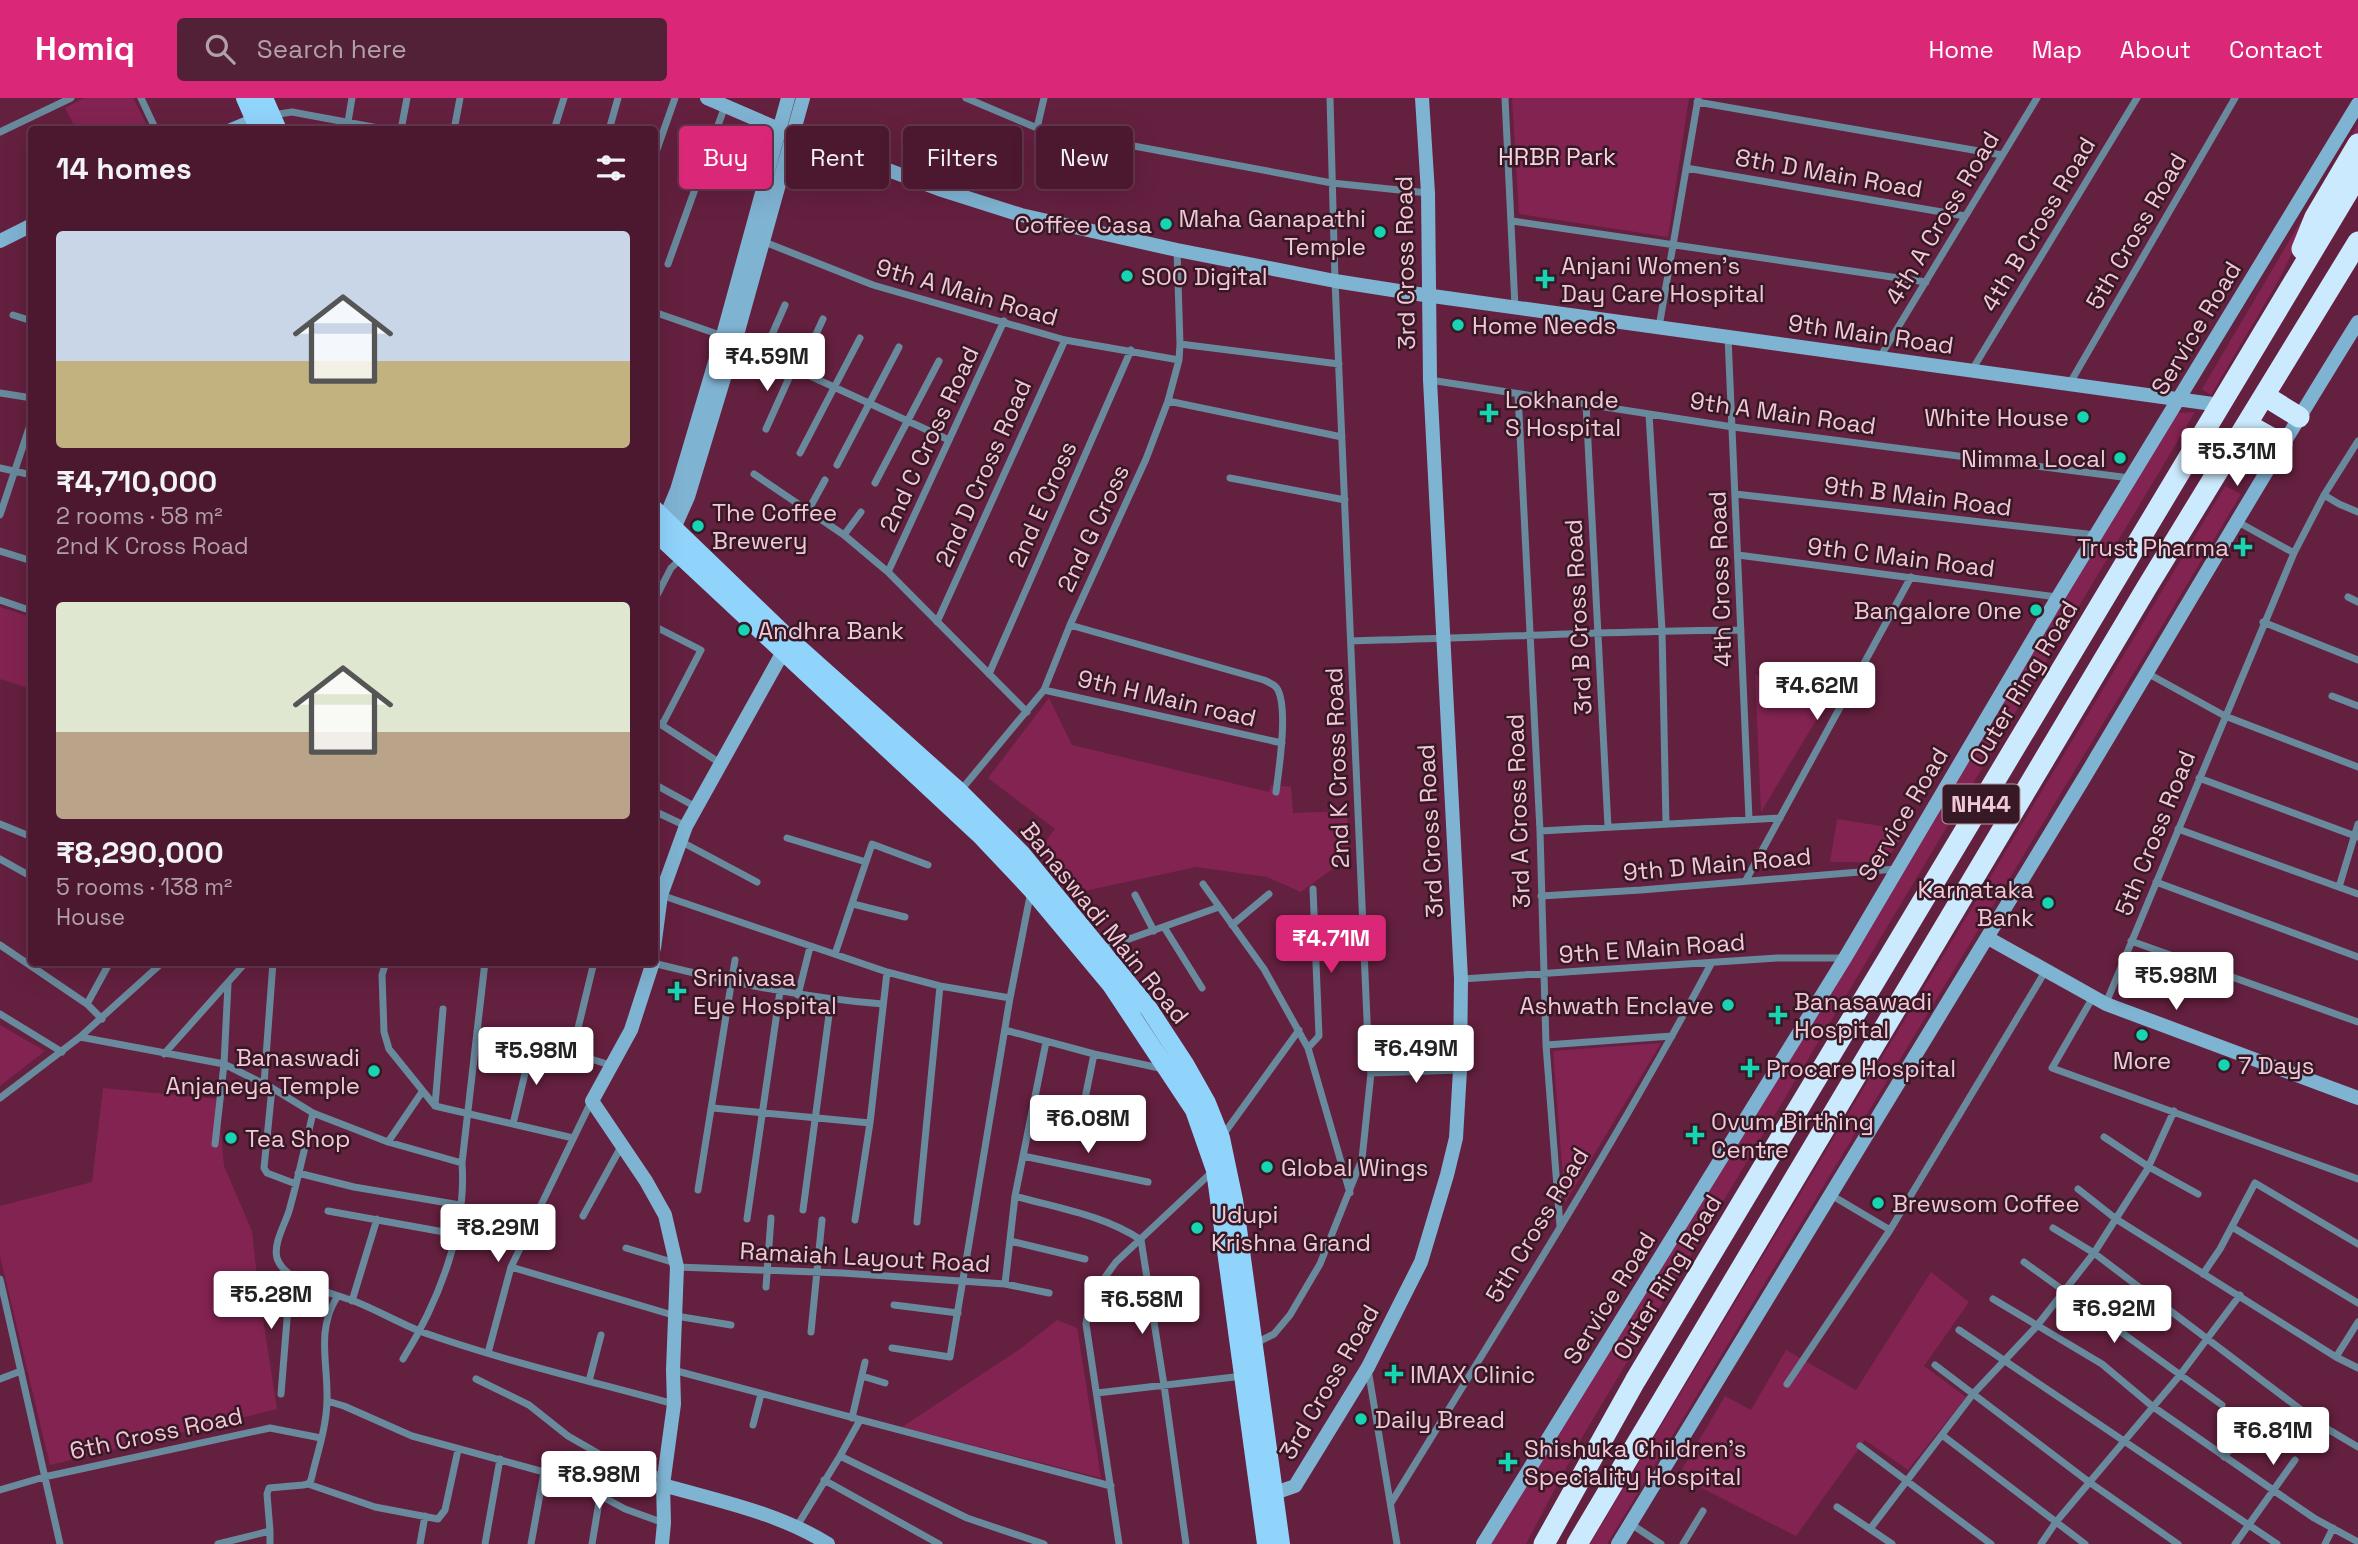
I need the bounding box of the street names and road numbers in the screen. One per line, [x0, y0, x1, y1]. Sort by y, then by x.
street label: 4th A Cross Road [1878, 126, 2006, 310]
street label: 4th B Cross Road [1974, 131, 2102, 317]
street label: 8th D Main Road [1733, 141, 1925, 205]
street label: 5th Cross Road [2079, 147, 2193, 315]
street label: 3rd Cross Road [1388, 176, 1422, 350]
street label: 9th A Main Road [873, 251, 1061, 333]
street label: Service Road [2144, 256, 2248, 400]
street label: 9th Main Road [1786, 307, 1956, 361]
street label: 2nd C Cross Road [872, 341, 986, 537]
street label: 2nd D Cross Road [928, 374, 1038, 572]
street label: 9th A Main Road [1688, 385, 1878, 441]
street label: 2nd E Cross [1000, 436, 1084, 572]
street label: 2nd G Cross [1050, 459, 1136, 597]
street label: 9th B Main Road [1822, 469, 2014, 523]
street label: 4th Cross Road [1701, 490, 1739, 668]
street label: 3rd B Cross Road [1557, 518, 1599, 716]
street label: 9th C Main Road [1806, 530, 1996, 584]
street label: Outer Ring Road [1962, 595, 2084, 771]
street label: 9th H Main road [1075, 662, 1259, 734]
street label: 2nd K Cross Road [1318, 667, 1356, 869]
street label: 3rd A Cross Road [1499, 713, 1537, 909]
street label: Service Road [1851, 742, 1955, 886]
street label: 3rd Cross Road [1410, 743, 1450, 919]
street label: 5th Cross Road [2108, 746, 2202, 920]
road number: NH44 [1942, 784, 2020, 824]
street label: Banaswadi Main Road [1014, 816, 1196, 1030]
street label: 9th D Main Road [1622, 840, 1812, 888]
street label: 9th E Main Road [1558, 926, 1746, 970]
street label: 5th Cross Road [1479, 1142, 1595, 1308]
street label: Outer Ring Road [1606, 1189, 1728, 1365]
street label: Service Road [1556, 1226, 1662, 1370]
street label: Ramaiah Layout Road [739, 1235, 991, 1279]
street label: 3rd Cross Road [1272, 1299, 1386, 1465]
street label: 6th Cross Road [67, 1400, 245, 1466]

